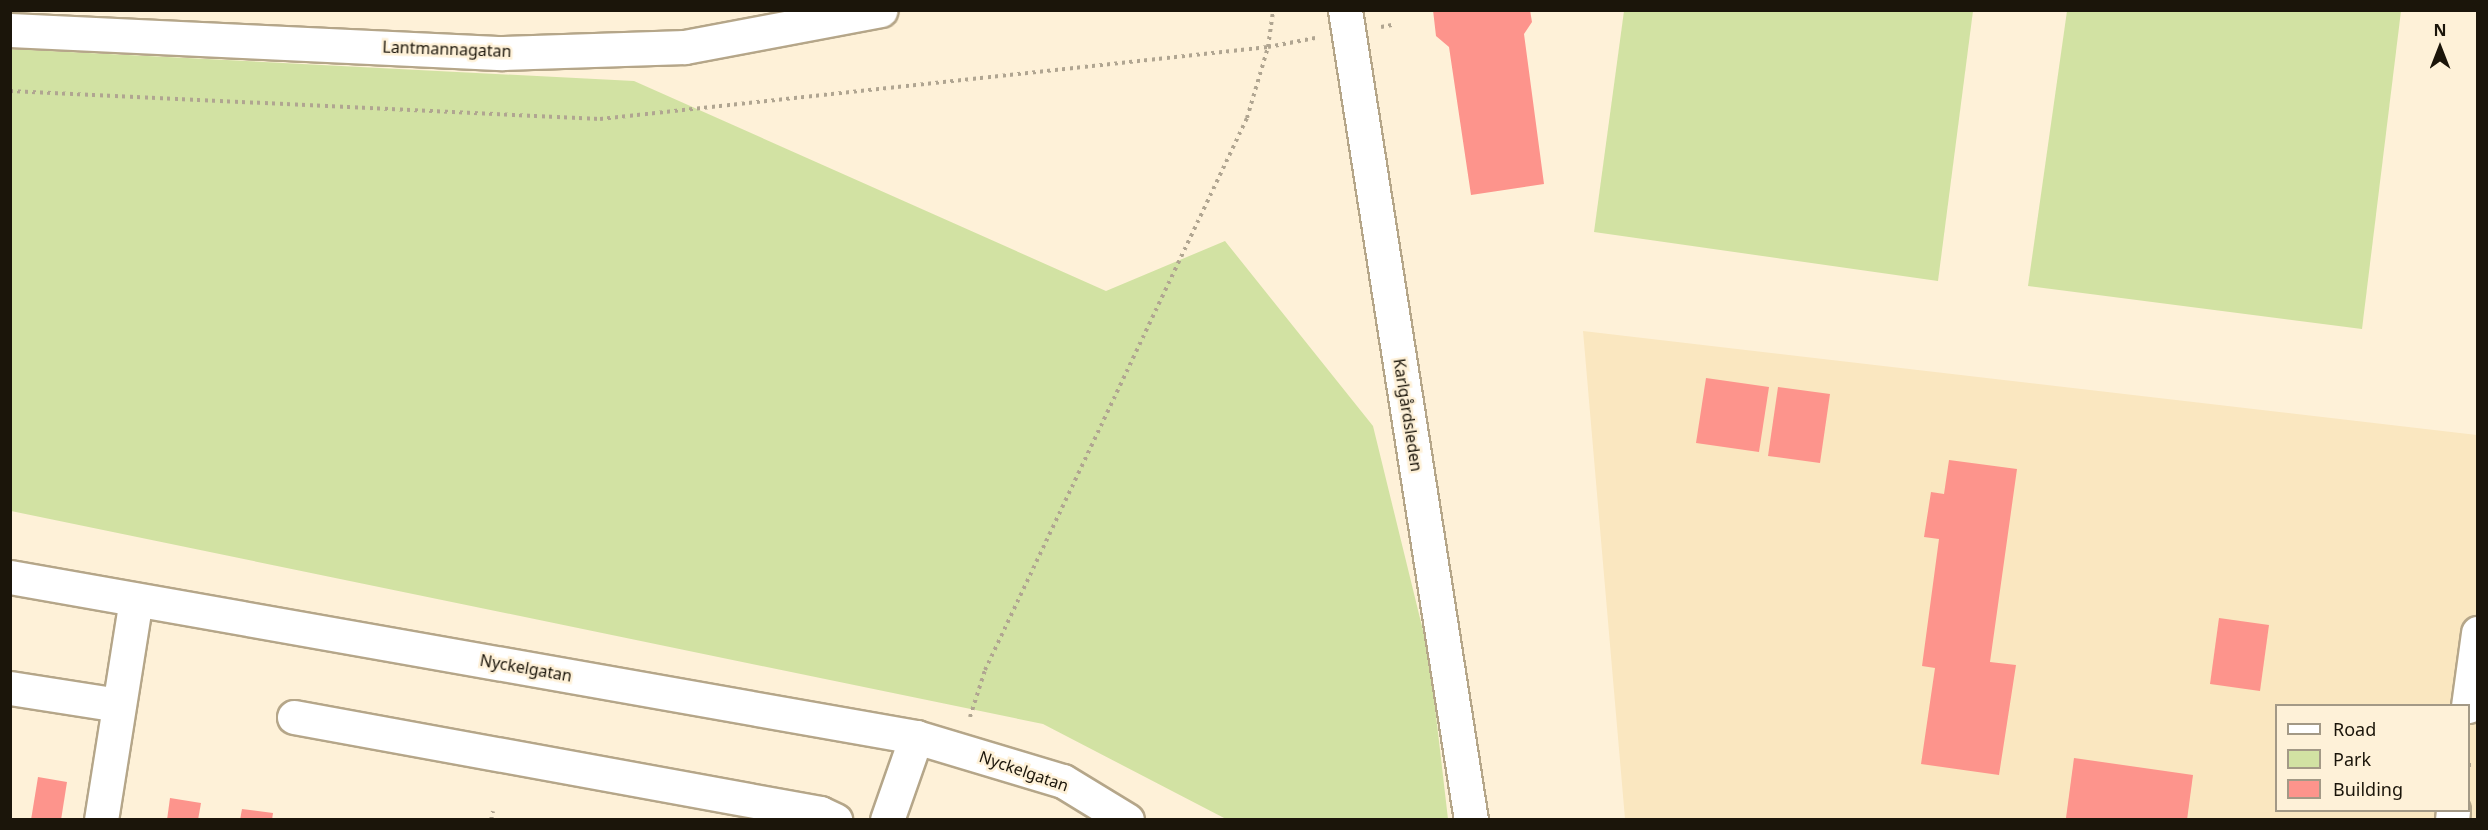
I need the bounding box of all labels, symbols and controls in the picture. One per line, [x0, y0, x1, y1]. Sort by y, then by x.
north arrow [2410, 18, 2470, 78]
text: N [2433, 19, 2447, 41]
street label: Lantmannagatan [382, 37, 512, 61]
street label: Karlgårdsleden [1390, 357, 1426, 473]
street label: Nyckelgatan [478, 650, 574, 686]
legend [2275, 704, 2470, 812]
text: Road [2333, 717, 2376, 741]
street label: Nyckelgatan [977, 747, 1071, 795]
text: Park [2333, 747, 2371, 771]
text: Building [2333, 777, 2403, 801]

